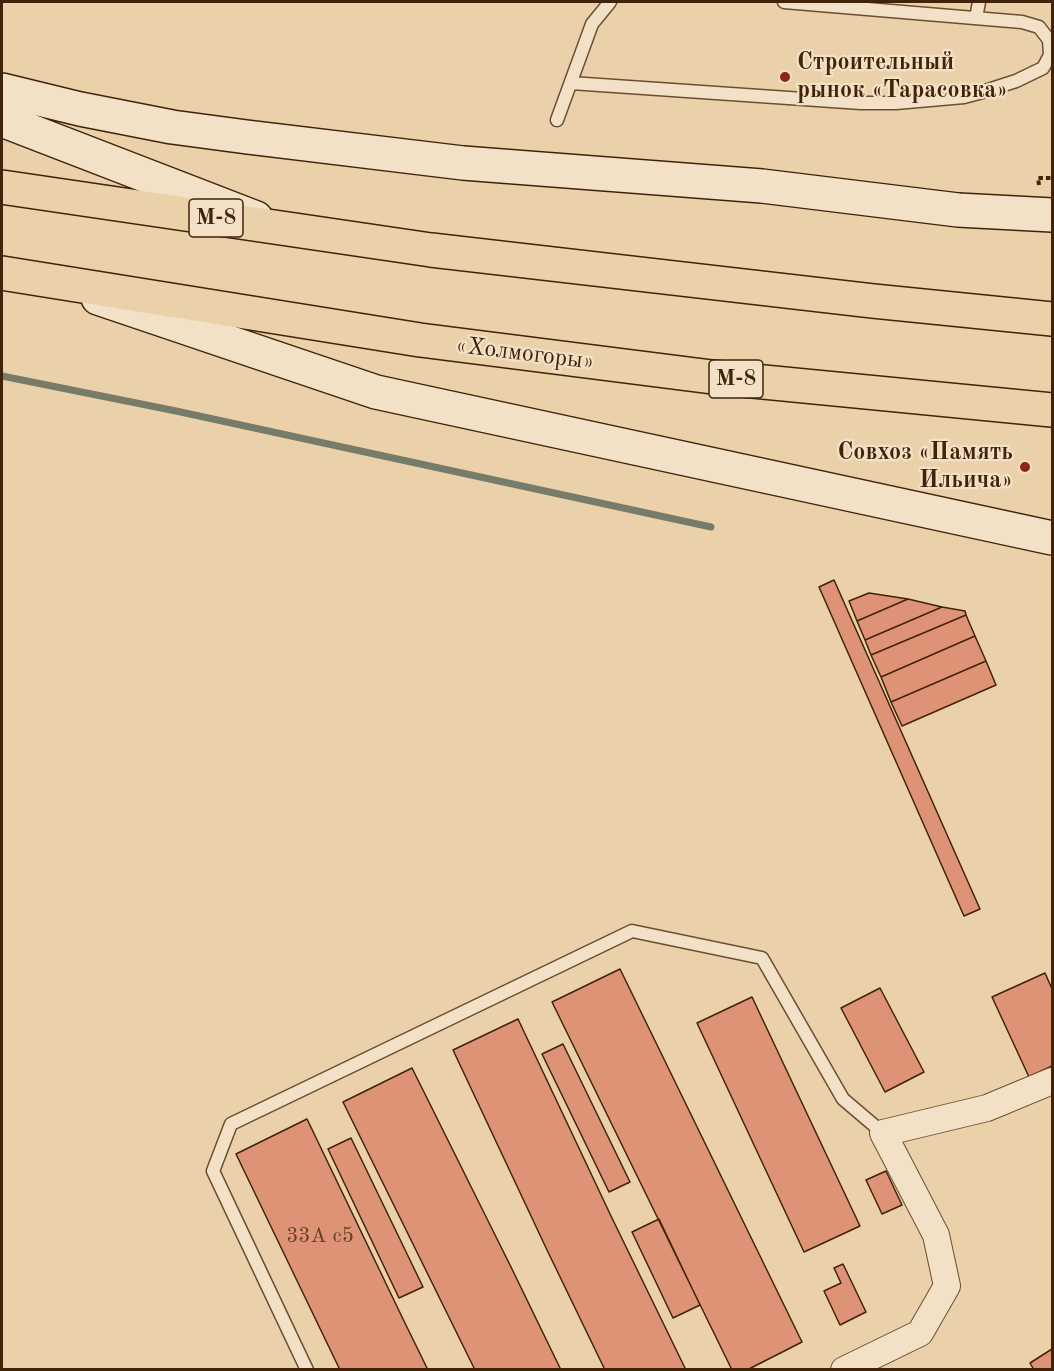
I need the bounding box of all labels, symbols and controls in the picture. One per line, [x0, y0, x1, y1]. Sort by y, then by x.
place label: Строительный рынок «Тарасовка» [797, 49, 1008, 105]
marker: Строительный рынок «Тарасовка» [778, 70, 792, 84]
road number: М-8 [189, 199, 243, 237]
street label: «Холмогоры» [454, 331, 596, 377]
road number: М-8 [709, 360, 763, 398]
place label: Совхоз «Память Ильича» [837, 439, 1013, 495]
marker: Совхоз «Память Ильича» [1018, 460, 1032, 474]
house number: 33А с5 [286, 1223, 354, 1249]

